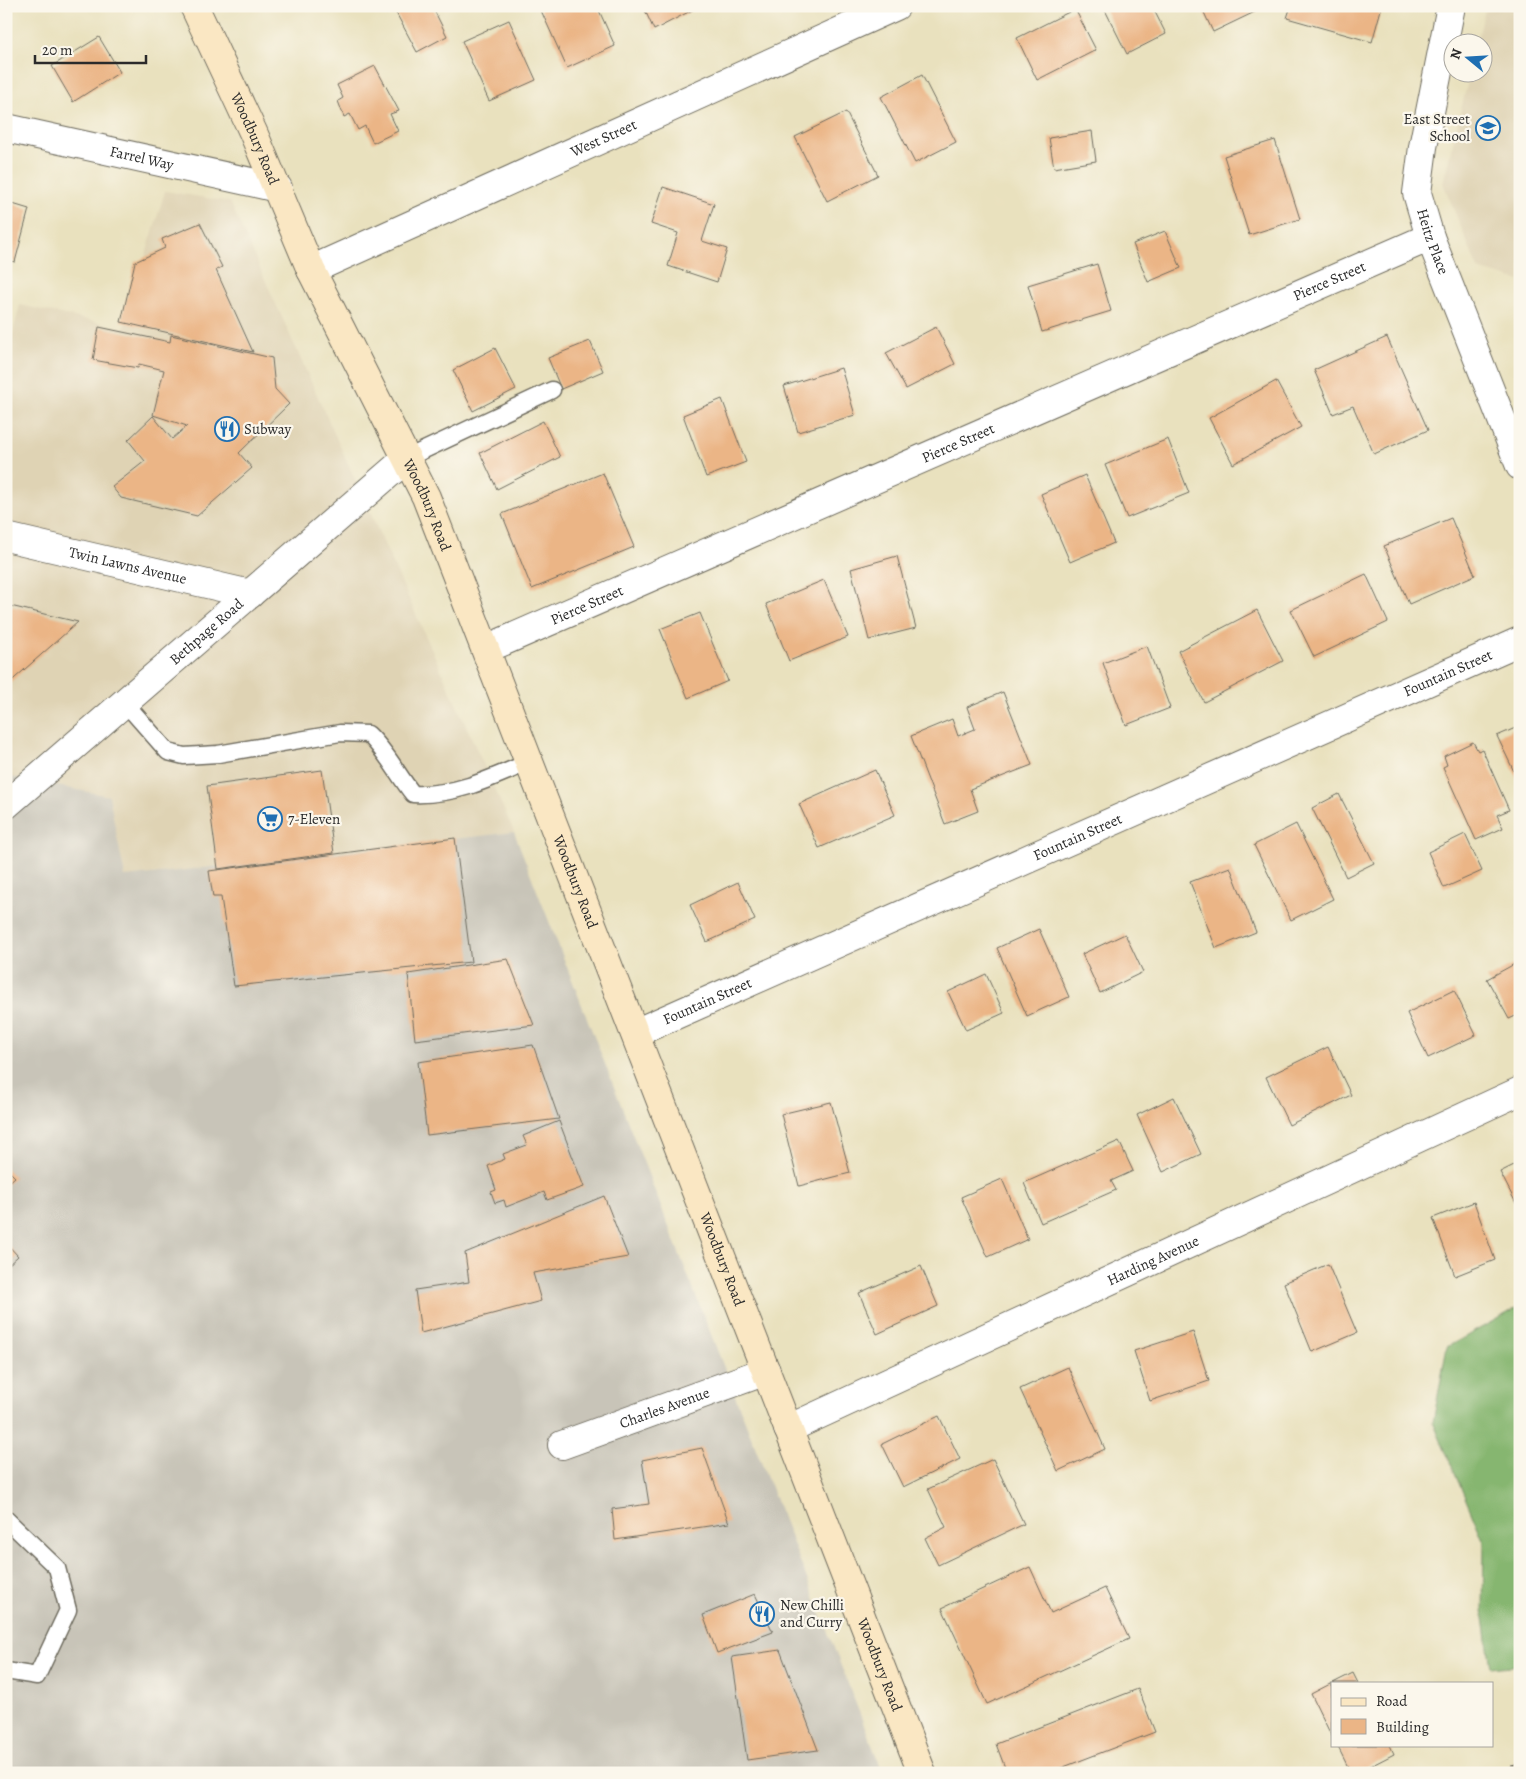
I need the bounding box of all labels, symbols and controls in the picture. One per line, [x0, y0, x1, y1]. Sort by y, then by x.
scale bar [35, 32, 146, 64]
north arrow [1444, 32, 1494, 82]
text: 20 m [42, 40, 73, 60]
text: N [1446, 46, 1467, 62]
street label: Woodbury Road [226, 88, 284, 189]
place label: East Street School [1404, 109, 1470, 146]
street label: West Street [566, 114, 640, 162]
school or university icon: East Street School [1475, 115, 1501, 141]
street label: Farrel Way [108, 141, 176, 175]
street label: Heitz Place [1412, 206, 1454, 277]
street label: Pierce Street [1290, 256, 1369, 306]
restaurant icon: Subway [214, 416, 240, 442]
street label: Pierce Street [918, 418, 998, 468]
place label: Subway [244, 419, 291, 439]
street label: Woodbury Road [398, 454, 456, 555]
street label: Twin Lawns Avenue [67, 542, 189, 589]
street label: Pierce Street [547, 580, 626, 630]
street label: Bethpage Road [165, 593, 248, 669]
street label: Fountain Street [1400, 645, 1495, 701]
supermarket icon: 7-Eleven [257, 806, 283, 832]
place label: 7-Eleven [288, 809, 340, 829]
street label: Fountain Street [1030, 809, 1125, 865]
street label: Woodbury Road [548, 831, 603, 932]
street label: Fountain Street [660, 973, 755, 1029]
street label: Woodbury Road [695, 1209, 750, 1310]
street label: Harding Avenue [1104, 1230, 1203, 1290]
street label: Charles Avenue [617, 1382, 712, 1433]
place label: New Chilli and Curry [780, 1595, 844, 1632]
restaurant icon: New Chilli and Curry [749, 1601, 775, 1627]
street label: Woodbury Road [852, 1614, 907, 1715]
legend [1331, 1682, 1494, 1746]
text: Road [1376, 1691, 1408, 1711]
text: Building [1376, 1717, 1429, 1737]

